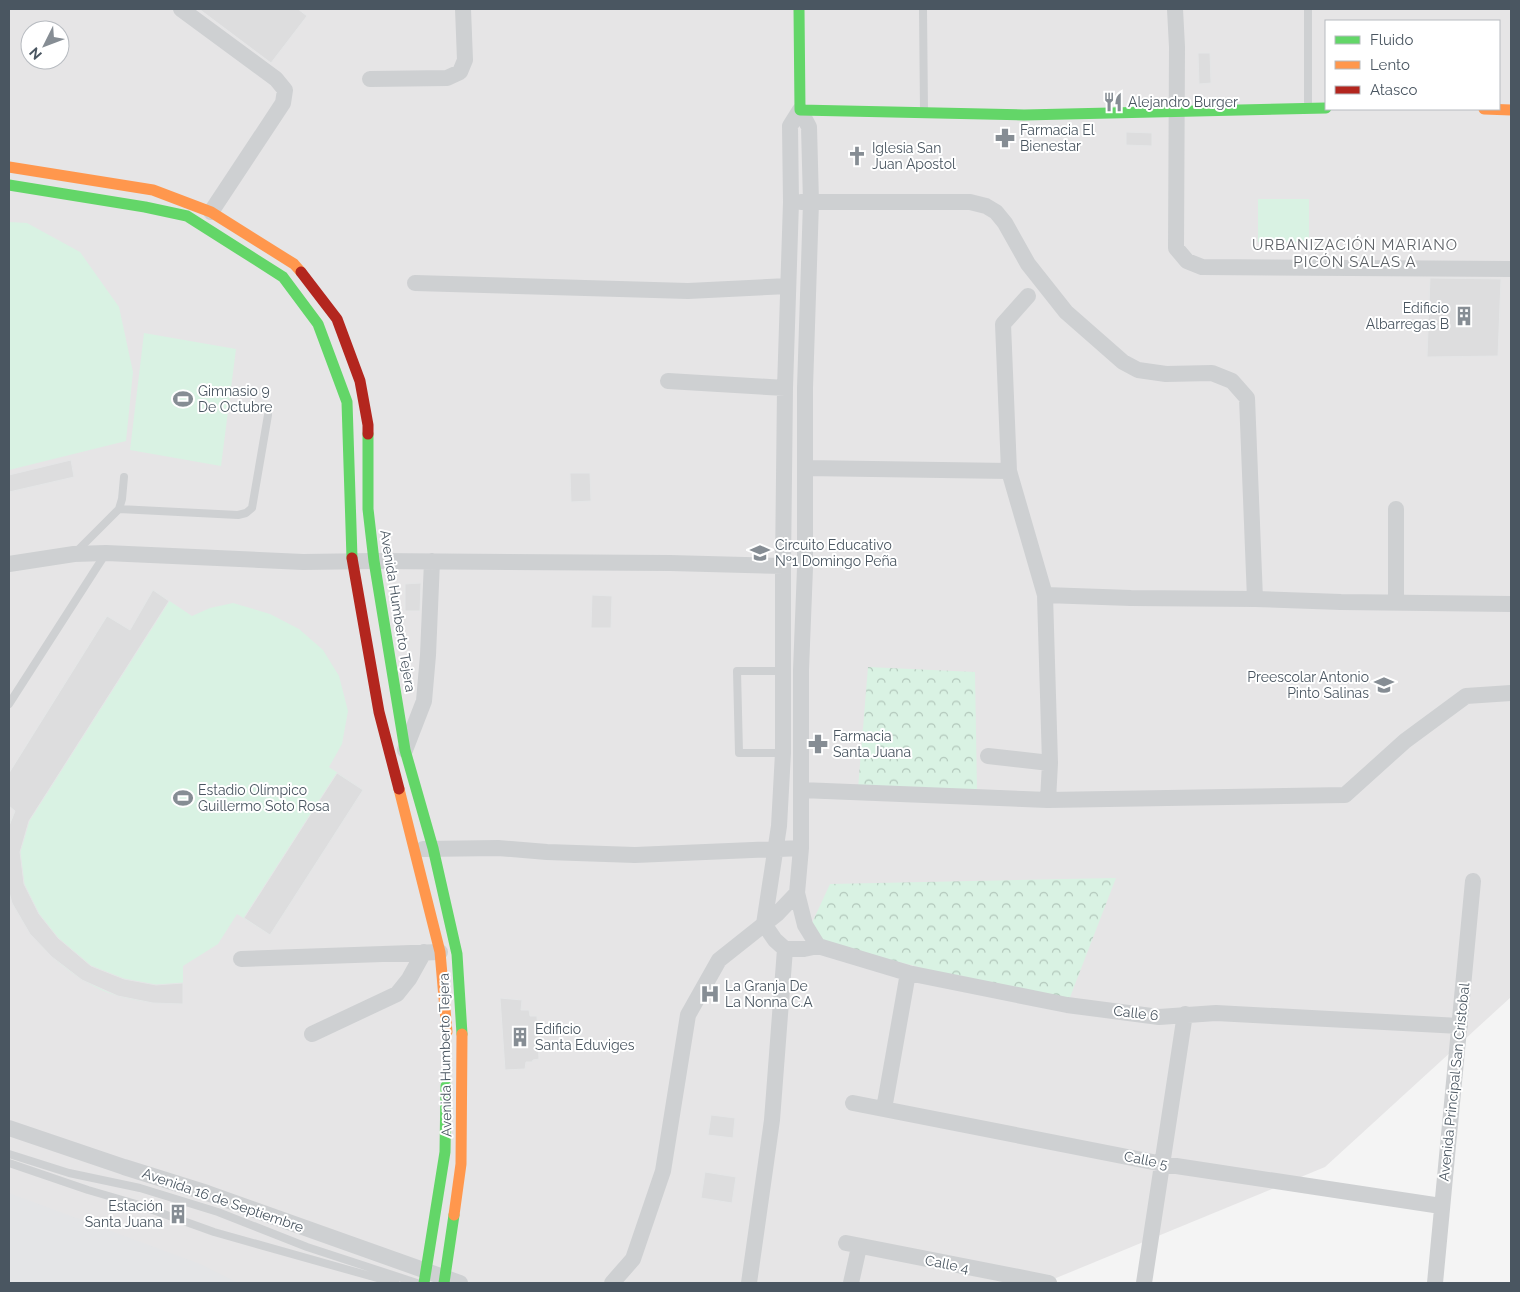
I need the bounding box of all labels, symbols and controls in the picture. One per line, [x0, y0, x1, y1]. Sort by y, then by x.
north arrow [20, 20, 70, 70]
legend [1325, 20, 1500, 110]
text: Fluido [1370, 31, 1413, 49]
text: N [26, 44, 45, 63]
text: Lento [1370, 56, 1410, 74]
text: Atasco [1370, 81, 1417, 99]
restaurant icon: Alejandro Burger [1102, 91, 1124, 113]
place label: Alejandro Burger [1128, 94, 1238, 110]
place label: Farmacia El Bienestar [1020, 122, 1095, 154]
pharmacy icon: Farmacia El Bienestar [994, 127, 1016, 149]
place label: Iglesia San Juan Apostol [872, 140, 956, 172]
church icon: Iglesia San Juan Apostol [846, 145, 868, 167]
district label: URBANIZACIÓN MARIANO PICÓN SALAS A [1252, 236, 1458, 271]
place label: Edificio Albarregas B [1366, 300, 1449, 332]
building icon: Edificio Albarregas B [1453, 305, 1475, 327]
place label: Gimnasio 9 De Octubre [198, 383, 273, 415]
sports icon: Gimnasio 9 De Octubre [172, 388, 194, 410]
street label: Avenida Humberto Tejera [377, 529, 419, 693]
place label: Circuito Educativo Nº1 Domingo Peña [775, 537, 897, 569]
school or university icon: Circuito Educativo Nº1 Domingo Peña [749, 542, 771, 564]
place label: Preescolar Antonio Pinto Salinas [1247, 669, 1369, 701]
school or university icon: Preescolar Antonio Pinto Salinas [1373, 674, 1395, 696]
place label: Farmacia Santa Juana [833, 728, 911, 760]
pharmacy icon: Farmacia Santa Juana [807, 733, 829, 755]
place label: Estadio Olímpico Guillermo Soto Rosa [198, 782, 330, 814]
sports icon: Estadio Olímpico Guillermo Soto Rosa [172, 787, 194, 809]
street label: Avenida Humberto Tejera [436, 973, 454, 1137]
place label: La Granja De La Nonna C.A [725, 978, 813, 1010]
street label: Avenida Principal San Cristobal [1436, 982, 1472, 1182]
hospital icon: La Granja De La Nonna C.A [699, 983, 721, 1005]
street label: Calle 6 [1113, 1003, 1159, 1023]
place label: Edificio Santa Eduviges [535, 1021, 635, 1053]
building icon: Edificio Santa Eduviges [509, 1026, 531, 1048]
street label: Calle 5 [1123, 1148, 1170, 1172]
street label: Avenida 16 de Septiembre [140, 1165, 306, 1235]
place label: Estación Santa Juana [85, 1198, 163, 1230]
building icon: Estación Santa Juana [167, 1203, 189, 1225]
street label: Calle 4 [924, 1252, 971, 1276]

